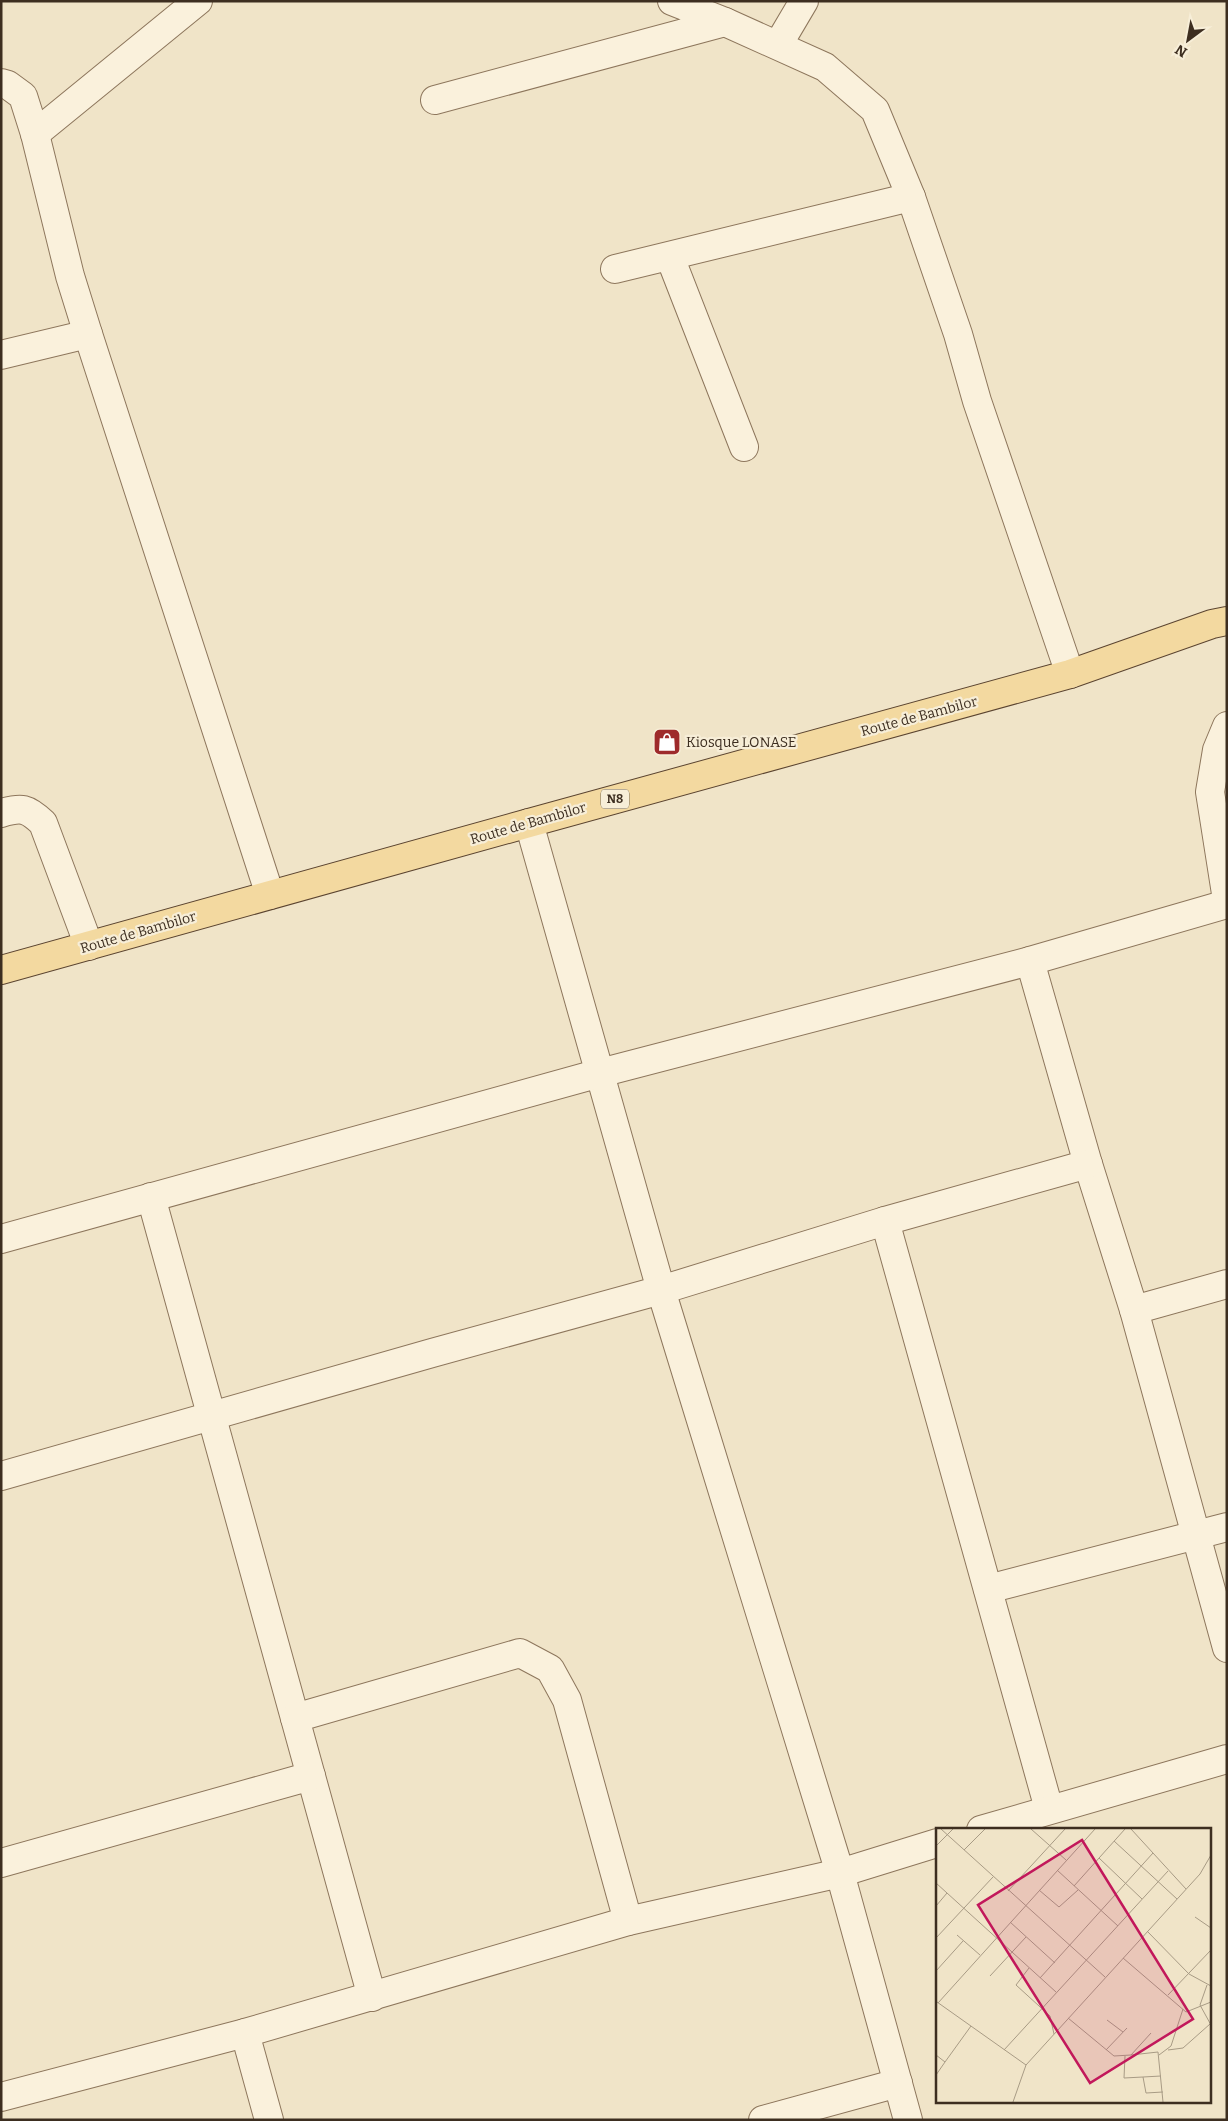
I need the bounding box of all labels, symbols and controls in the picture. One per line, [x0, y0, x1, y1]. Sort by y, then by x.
north arrow [1163, 15, 1213, 65]
text: N [1172, 40, 1190, 61]
street label: Route de Bambilor [859, 693, 979, 740]
shop icon: Kiosque LONASE [652, 727, 682, 757]
place label: Kiosque LONASE [686, 734, 797, 751]
road number: N8 [601, 790, 629, 809]
street label: Route de Bambilor [468, 799, 588, 848]
street label: Route de Bambilor [78, 908, 198, 957]
inset map [936, 1828, 1210, 2104]

